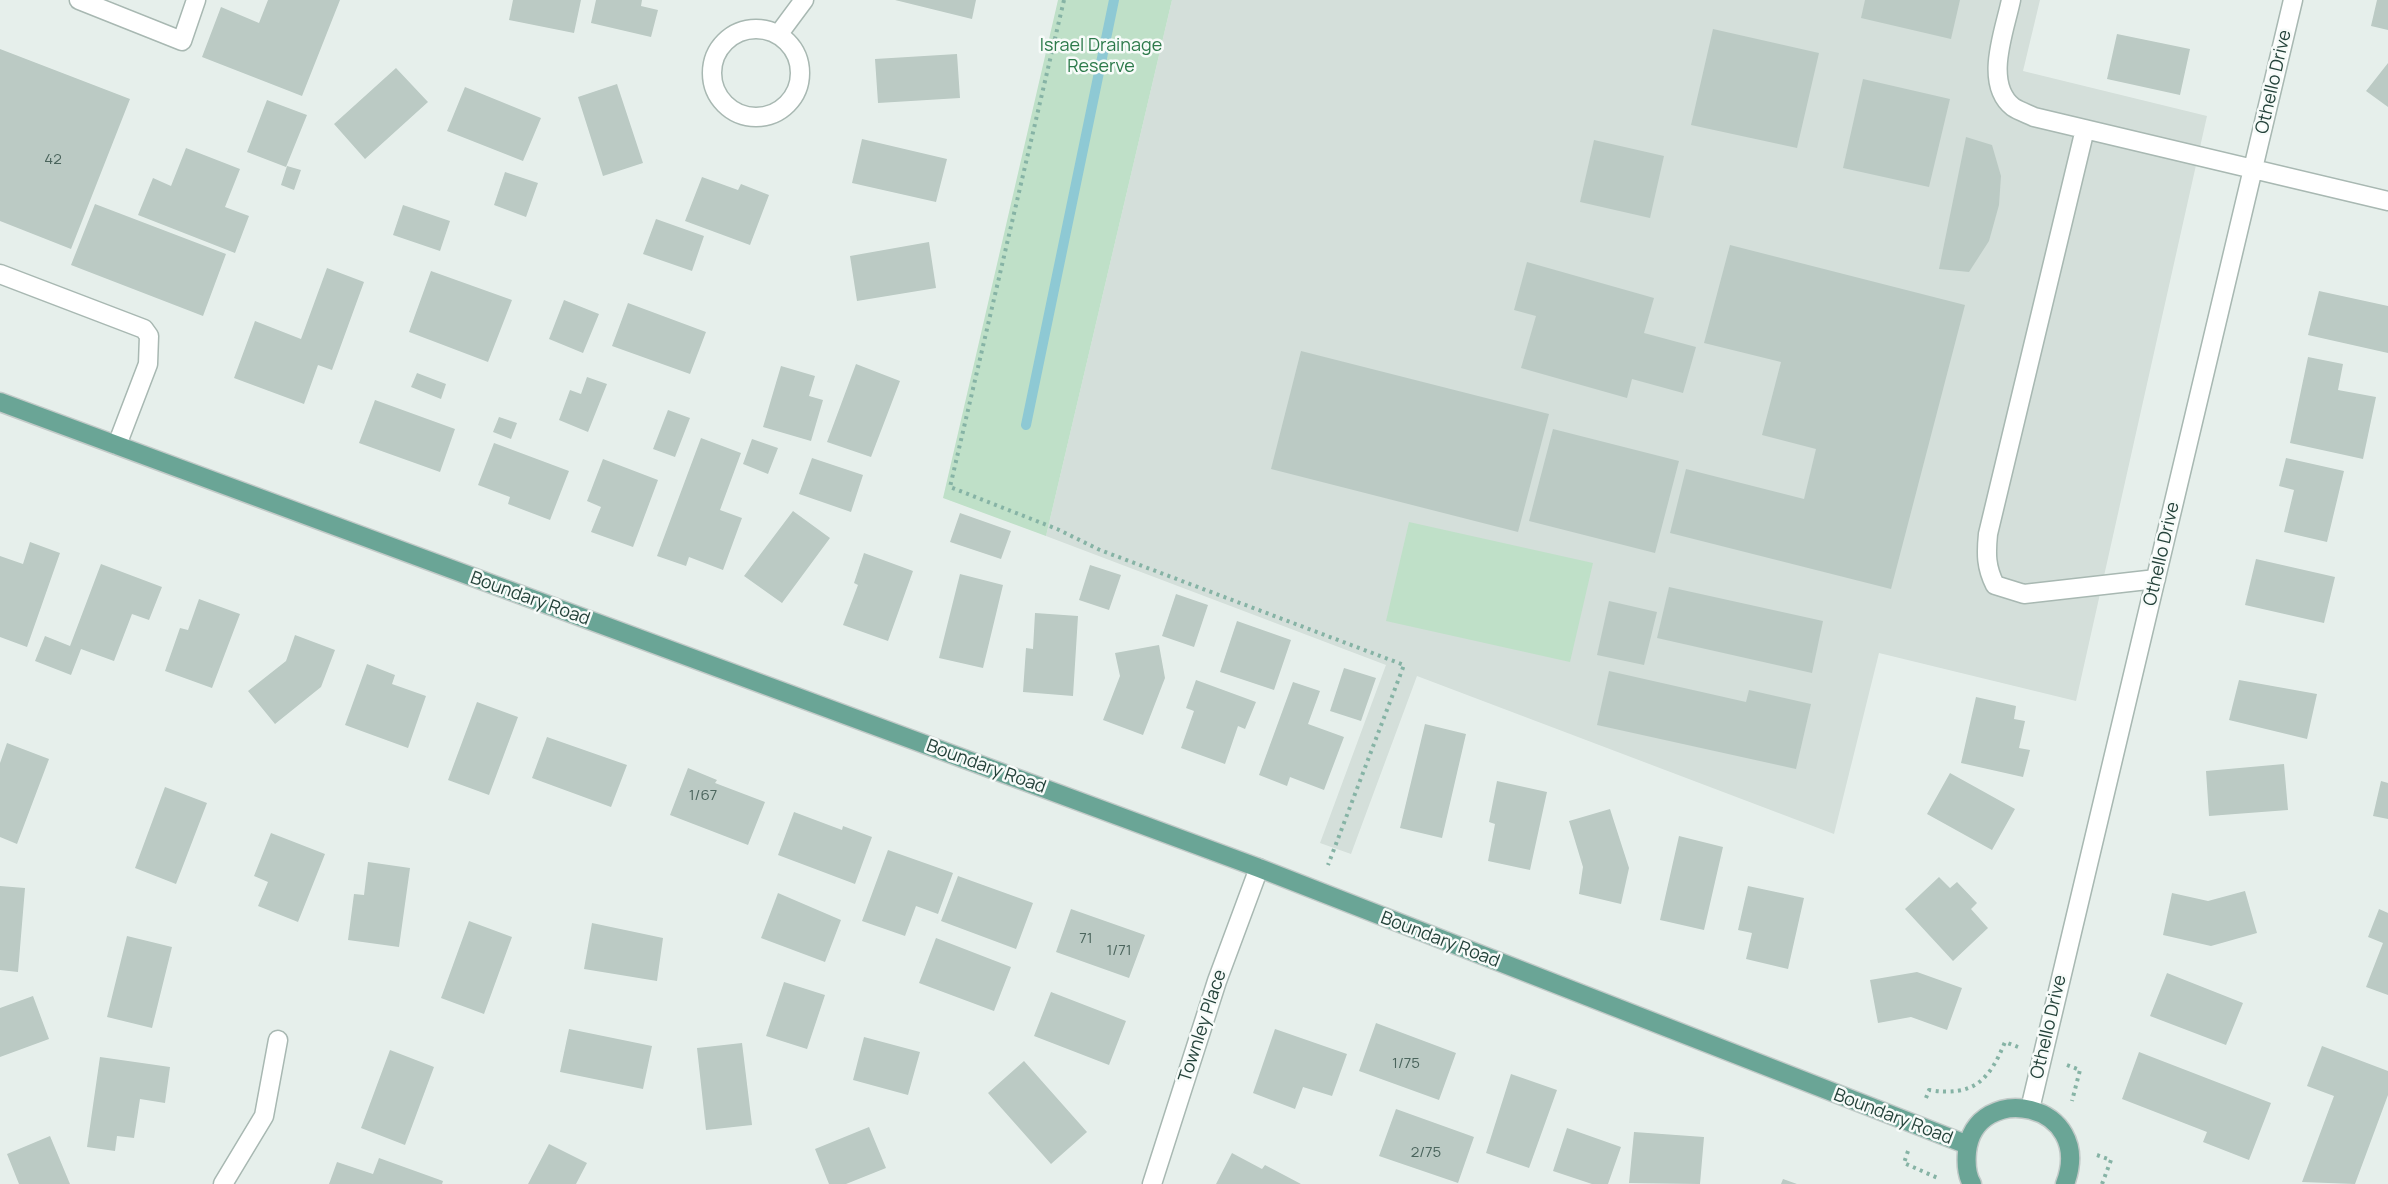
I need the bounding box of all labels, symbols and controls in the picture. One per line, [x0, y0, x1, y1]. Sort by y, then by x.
street label: Othello Drive [2252, 28, 2296, 136]
park label: Israel Drainage Reserve [1040, 35, 1162, 78]
house number: 42 [44, 151, 62, 169]
street label: Othello Drive [2140, 500, 2184, 608]
street label: Boundary Road [467, 567, 593, 631]
street label: Boundary Road [923, 735, 1049, 799]
house number: 1/67 [689, 787, 717, 805]
street label: Boundary Road [1377, 907, 1503, 973]
house number: 71 [1079, 930, 1093, 948]
house number: 1/71 [1106, 942, 1132, 960]
street label: Townley Place [1175, 967, 1231, 1085]
street label: Othello Drive [2027, 973, 2071, 1081]
house number: 1/75 [1392, 1055, 1420, 1073]
street label: Boundary Road [1830, 1084, 1956, 1150]
house number: 2/75 [1411, 1144, 1441, 1162]

